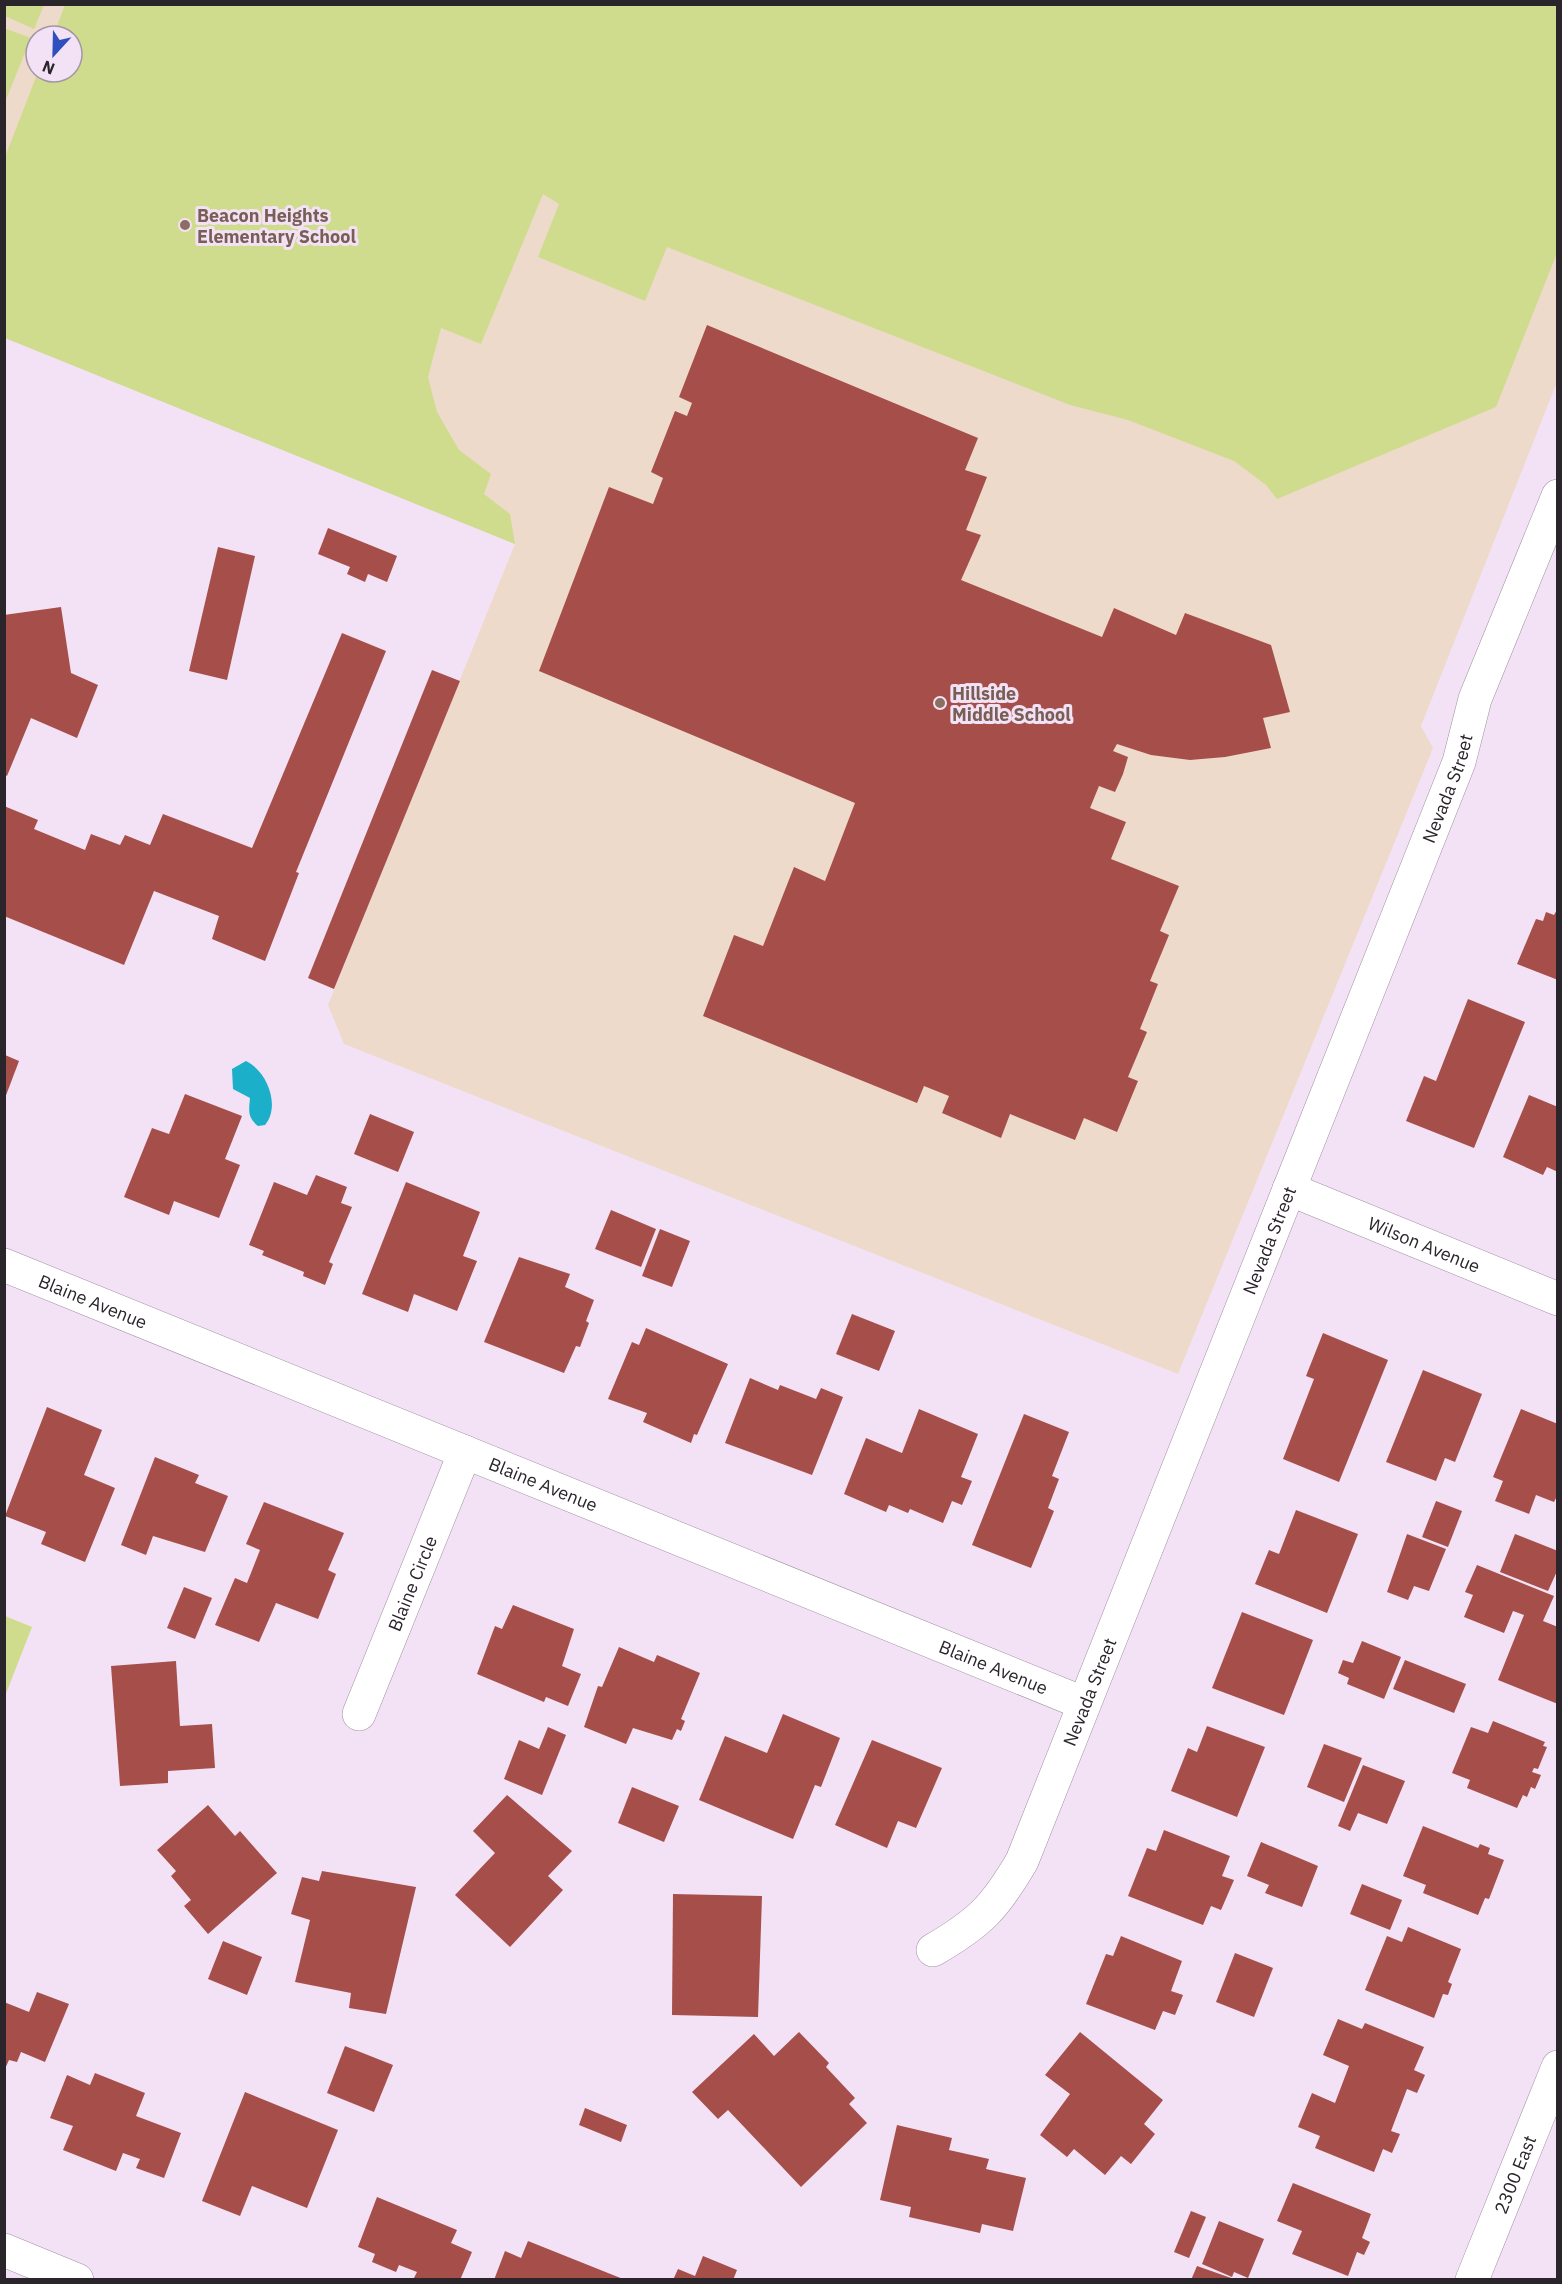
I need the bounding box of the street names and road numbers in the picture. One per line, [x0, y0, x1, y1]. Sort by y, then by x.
street label: Nevada Street [1417, 731, 1477, 846]
street label: Nevada Street [1237, 1183, 1301, 1298]
street label: Wilson Avenue [1365, 1211, 1484, 1277]
street label: Blaine Avenue [35, 1269, 151, 1333]
street label: Blaine Avenue [486, 1452, 601, 1516]
street label: Blaine Circle [382, 1532, 442, 1635]
street label: Blaine Avenue [936, 1634, 1051, 1699]
street label: Nevada Street [1057, 1634, 1121, 1749]
street label: 2300 East [1489, 2132, 1541, 2217]

